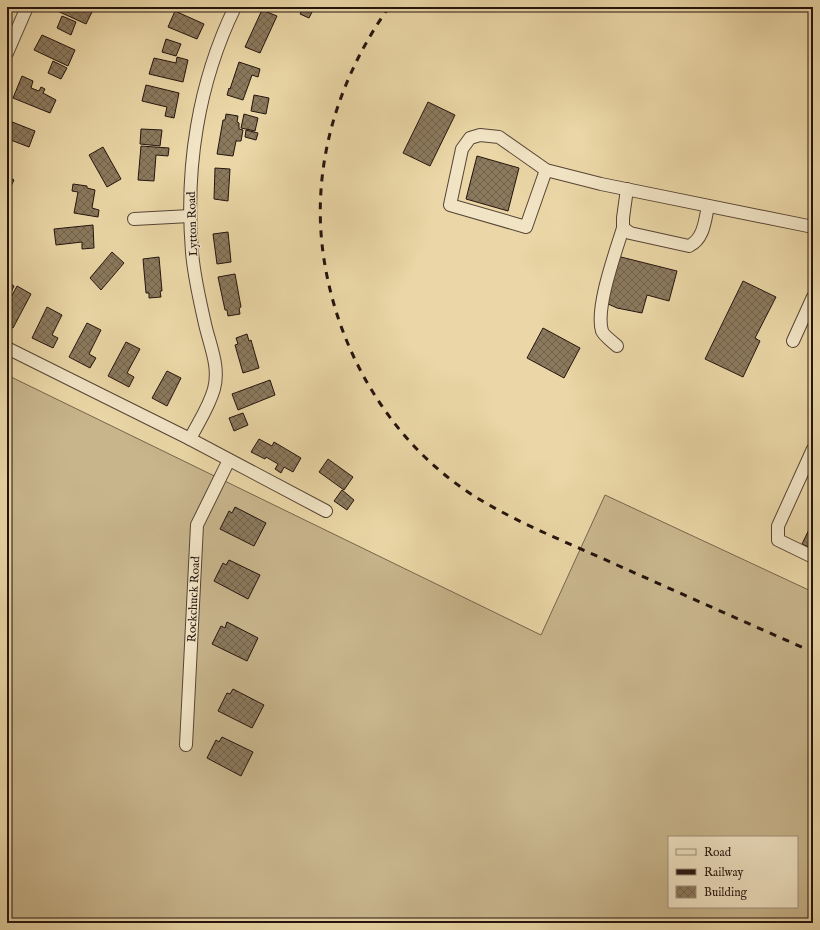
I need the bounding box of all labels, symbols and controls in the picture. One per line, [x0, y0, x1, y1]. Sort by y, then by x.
street label: Lytton Road [184, 191, 201, 257]
street label: Rockchuck Road [184, 555, 203, 643]
legend [668, 836, 798, 908]
text: Road [704, 845, 732, 860]
text: Railway [704, 865, 743, 880]
text: Building [704, 885, 748, 900]

